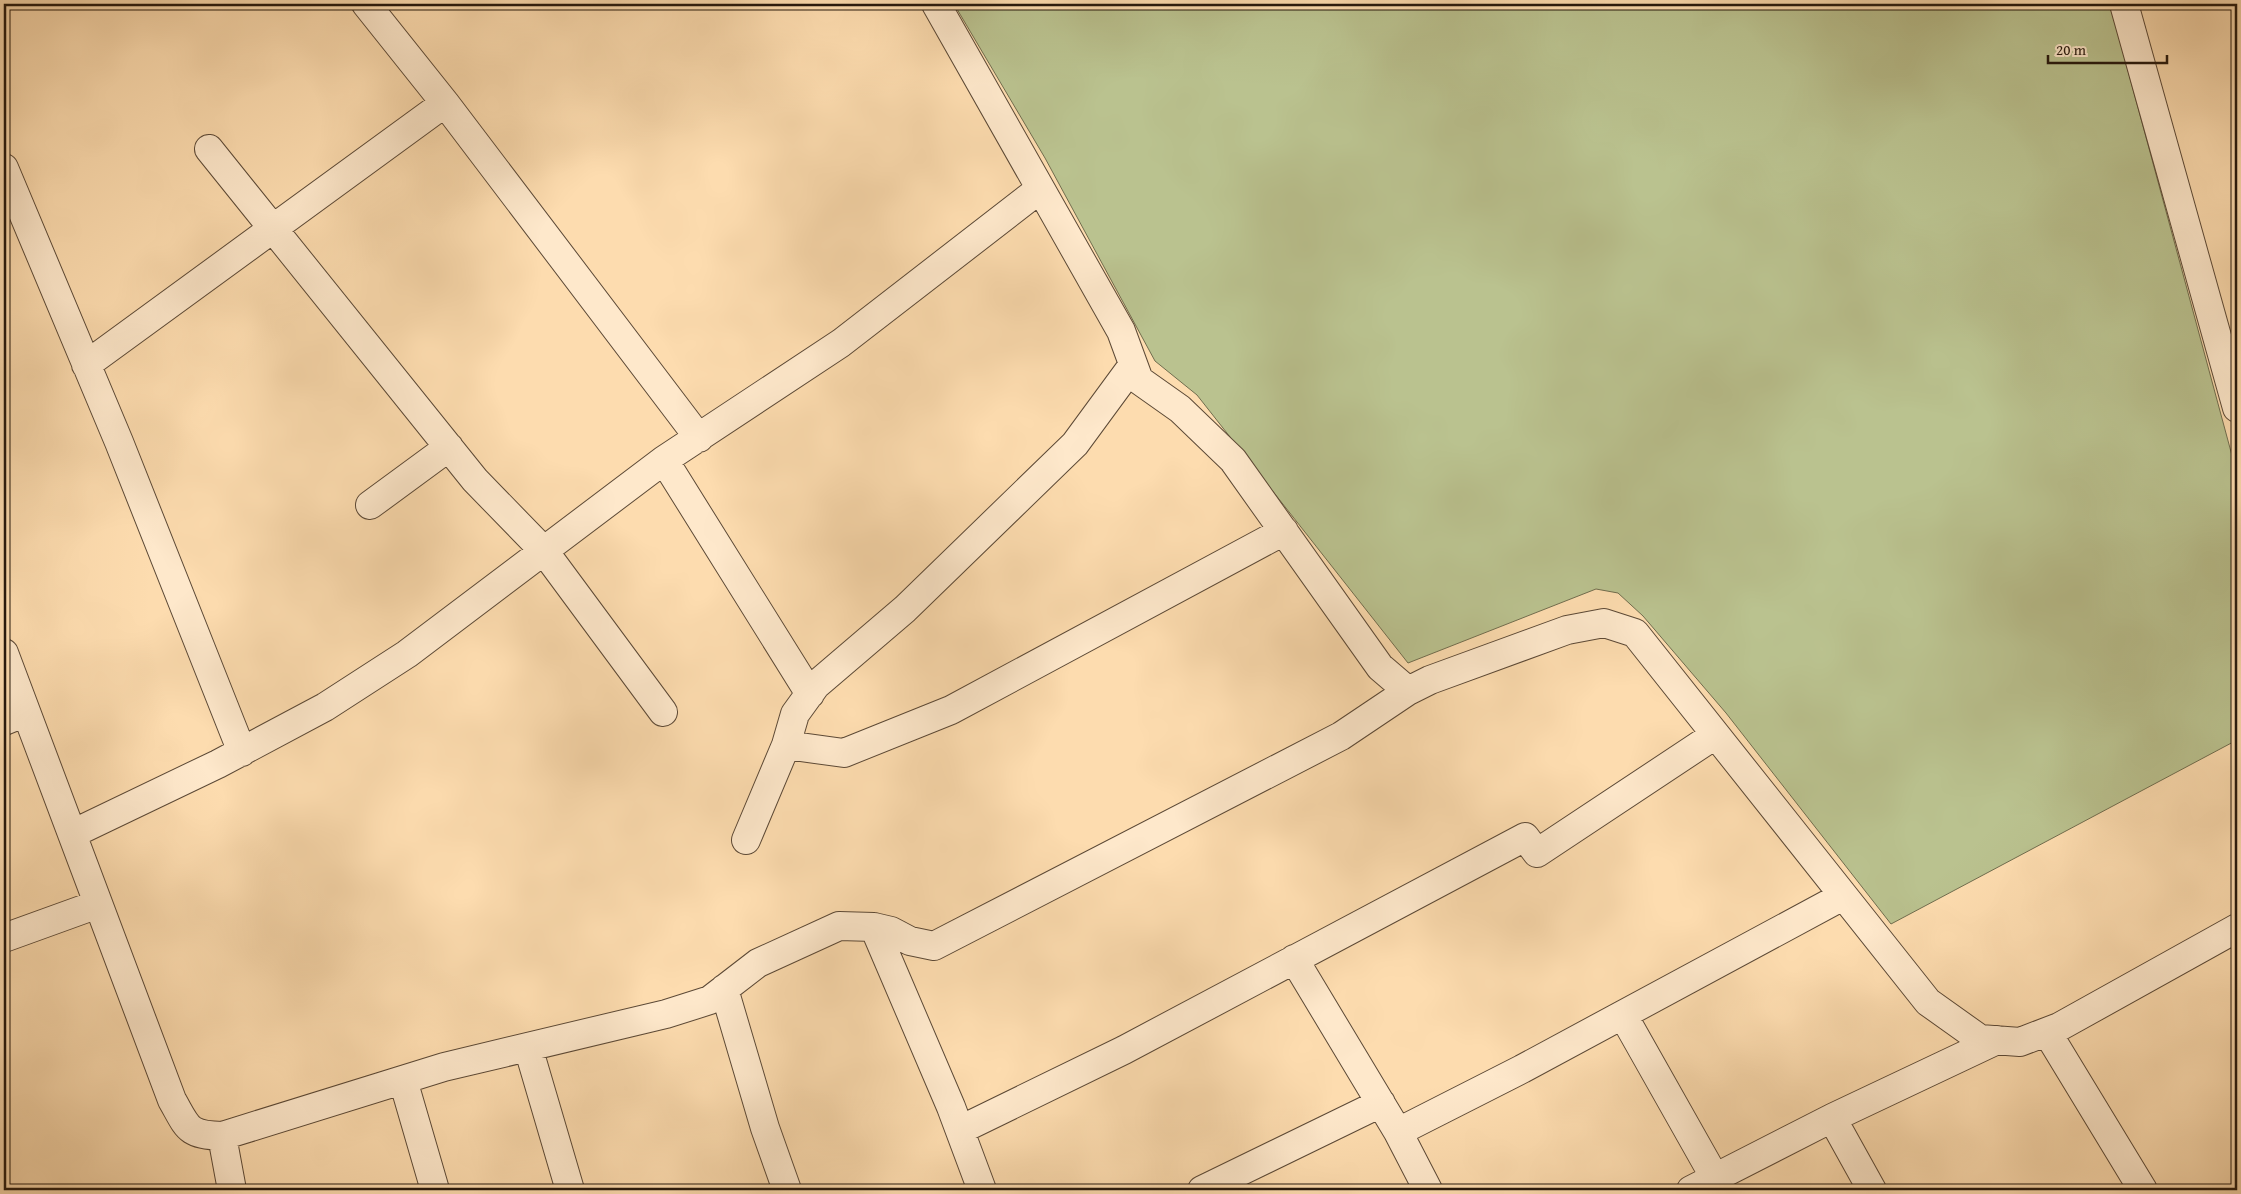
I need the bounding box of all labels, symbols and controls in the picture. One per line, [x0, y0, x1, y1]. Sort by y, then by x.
scale bar [2048, 32, 2167, 64]
text: 20 m [2056, 39, 2087, 60]

